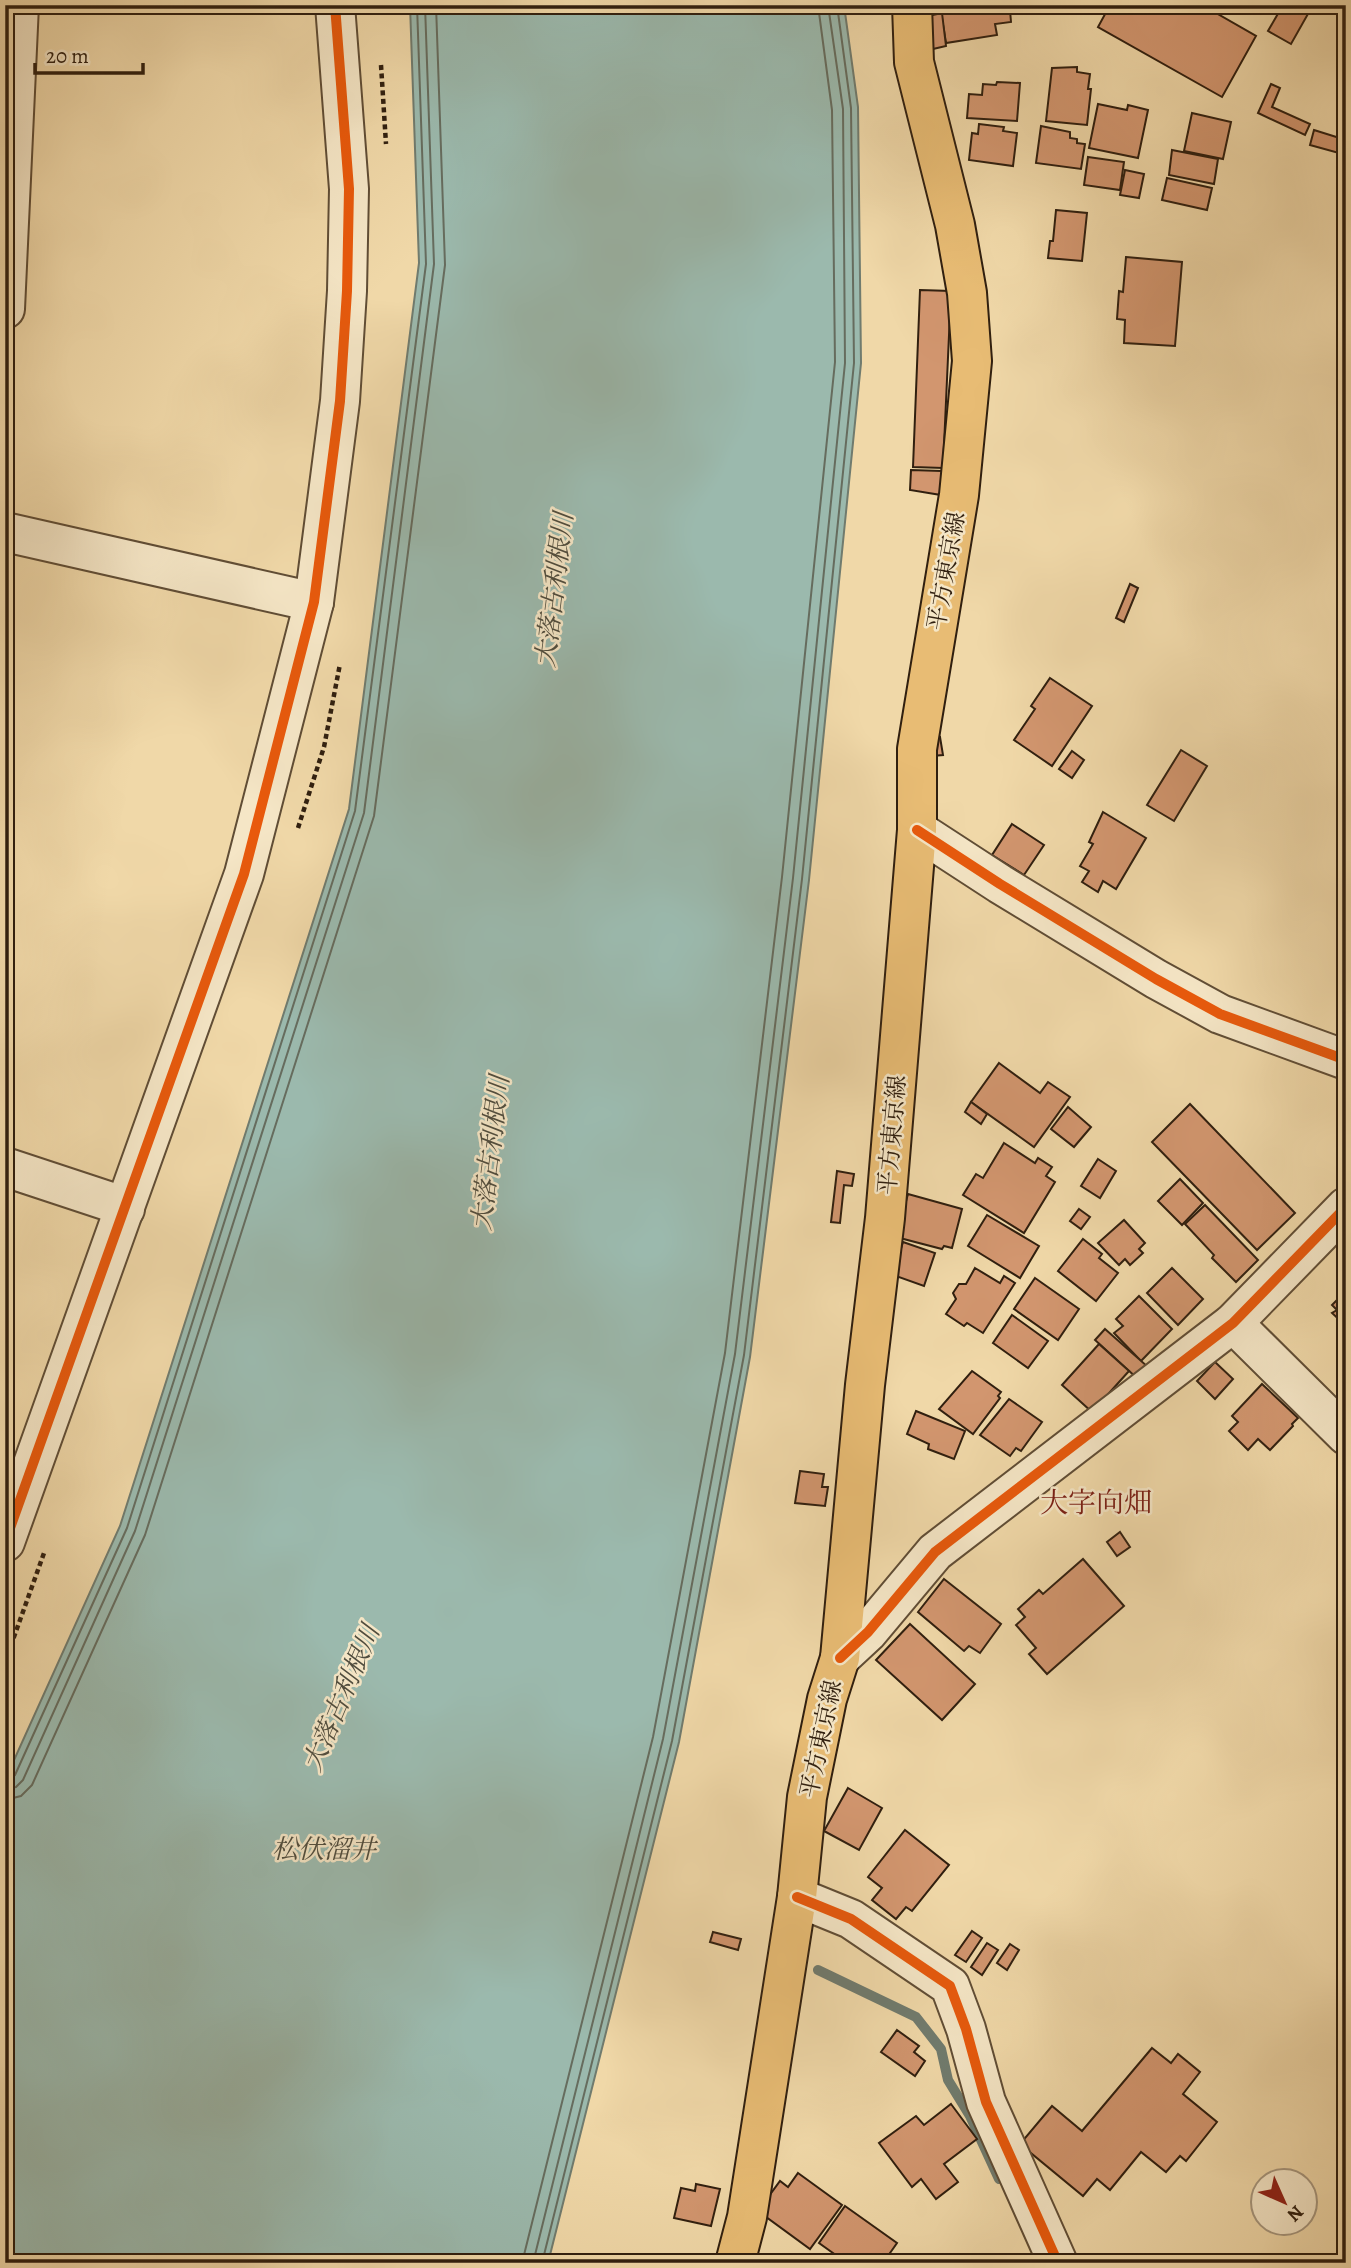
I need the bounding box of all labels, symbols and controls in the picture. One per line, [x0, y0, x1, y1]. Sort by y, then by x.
scale bar [35, 32, 144, 76]
text: 20 m [46, 42, 89, 70]
water label: 大落古利根川 [528, 508, 582, 670]
street label: 平方東京線 [920, 509, 972, 633]
water label: 大落古利根川 [464, 1071, 518, 1233]
street label: 平方東京線 [871, 1074, 913, 1196]
district label: 大字向畑 [1040, 1484, 1152, 1522]
water label: 大落古利根川 [295, 1617, 389, 1777]
street label: 平方東京線 [793, 1677, 849, 1801]
water label: 松伏溜井 [272, 1832, 379, 1867]
north arrow [1250, 2166, 1320, 2236]
text: N [1281, 2199, 1309, 2228]

